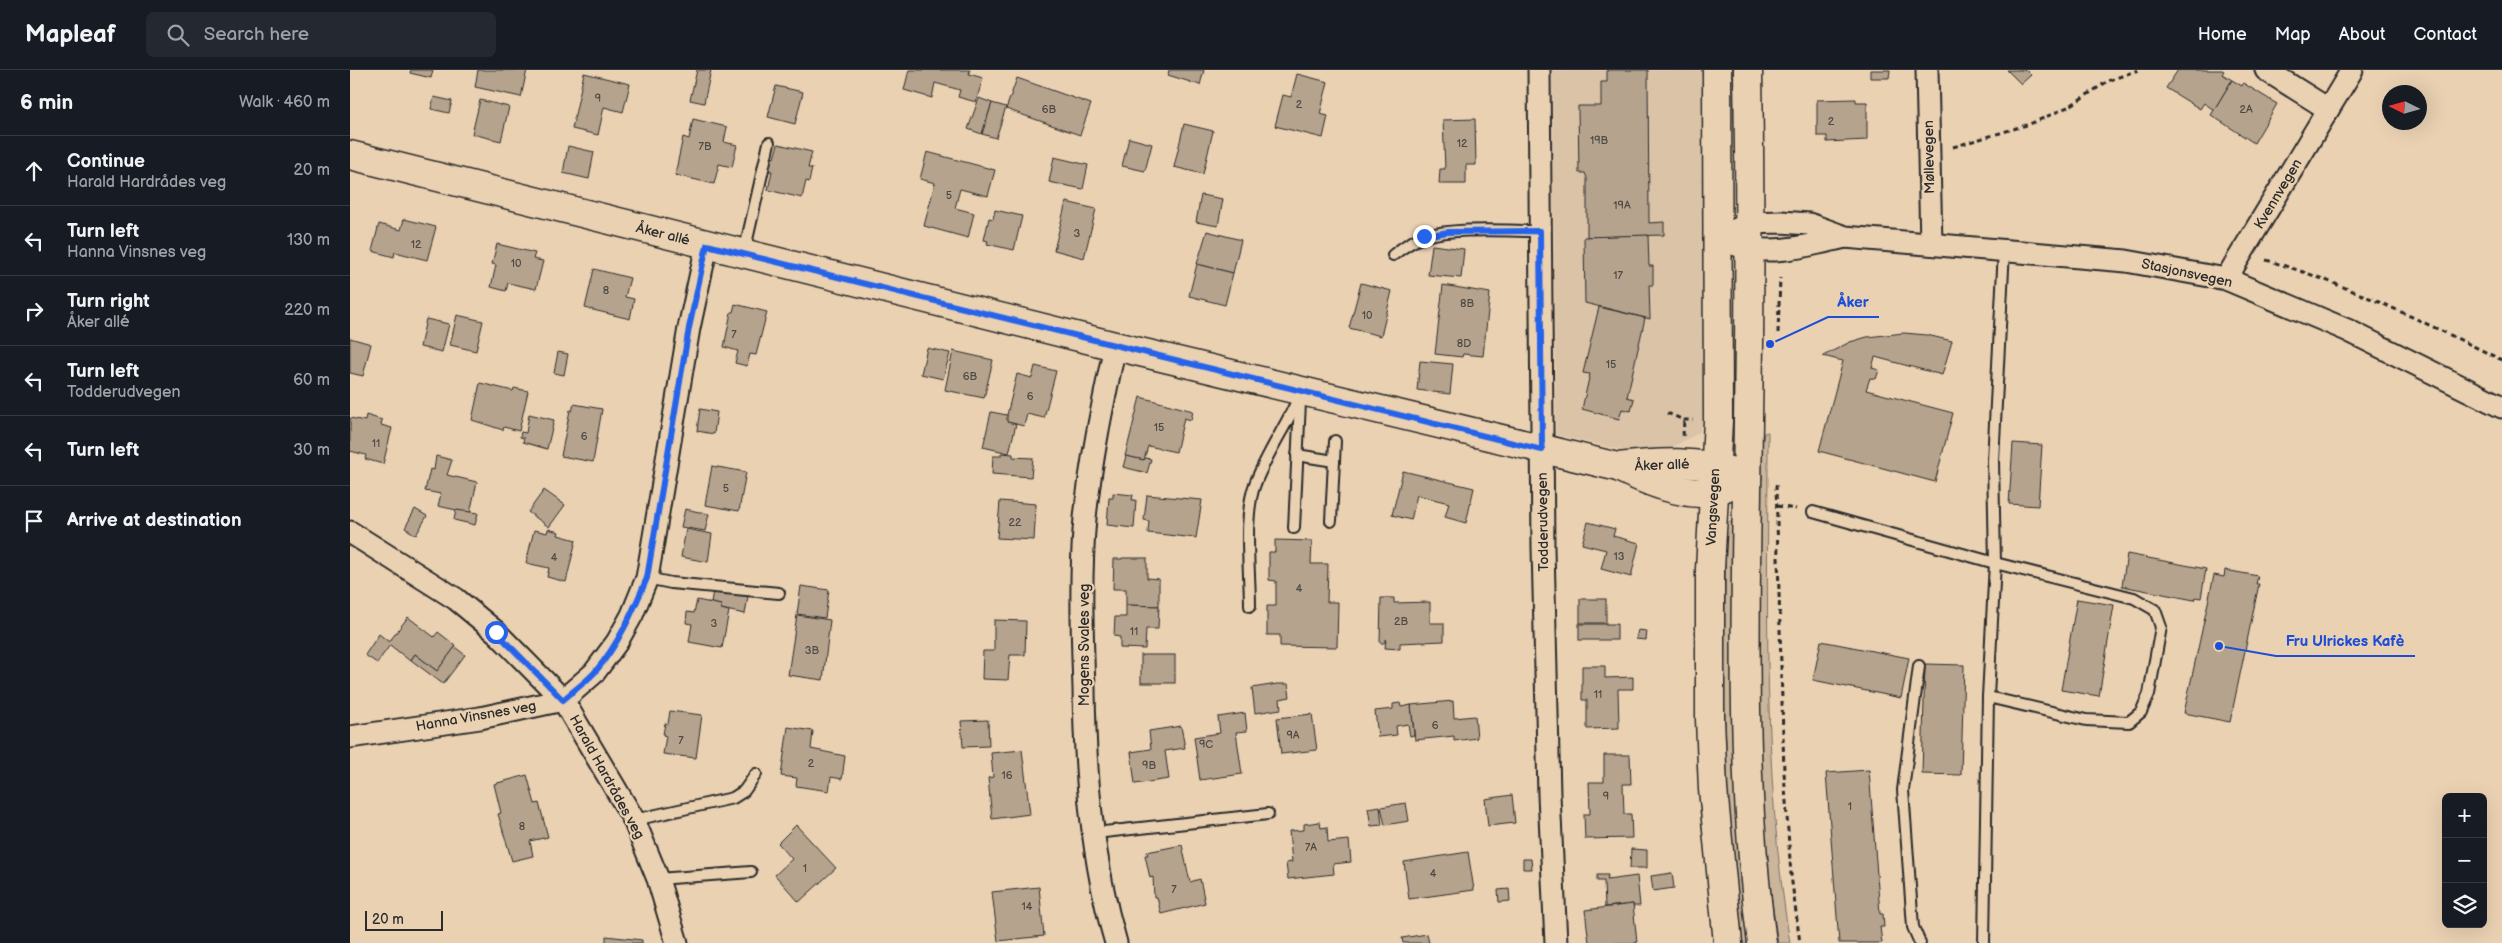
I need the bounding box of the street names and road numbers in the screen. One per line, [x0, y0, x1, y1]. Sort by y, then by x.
street label: Møllevegen [1920, 120, 1938, 194]
street label: Kvennvegen [2250, 156, 2306, 232]
street label: Åker allé [634, 217, 693, 249]
street label: Stasjonsvegen [2140, 255, 2234, 291]
street label: Åker allé [1634, 454, 1690, 474]
street label: Vangsvegen [1702, 468, 1724, 546]
street label: Todderudvegen [1534, 472, 1552, 572]
street label: Mogens Svales veg [1076, 584, 1093, 706]
street label: Hanna Vinsnes veg [415, 697, 537, 735]
street label: Harald Hardrådes veg [566, 712, 648, 842]

